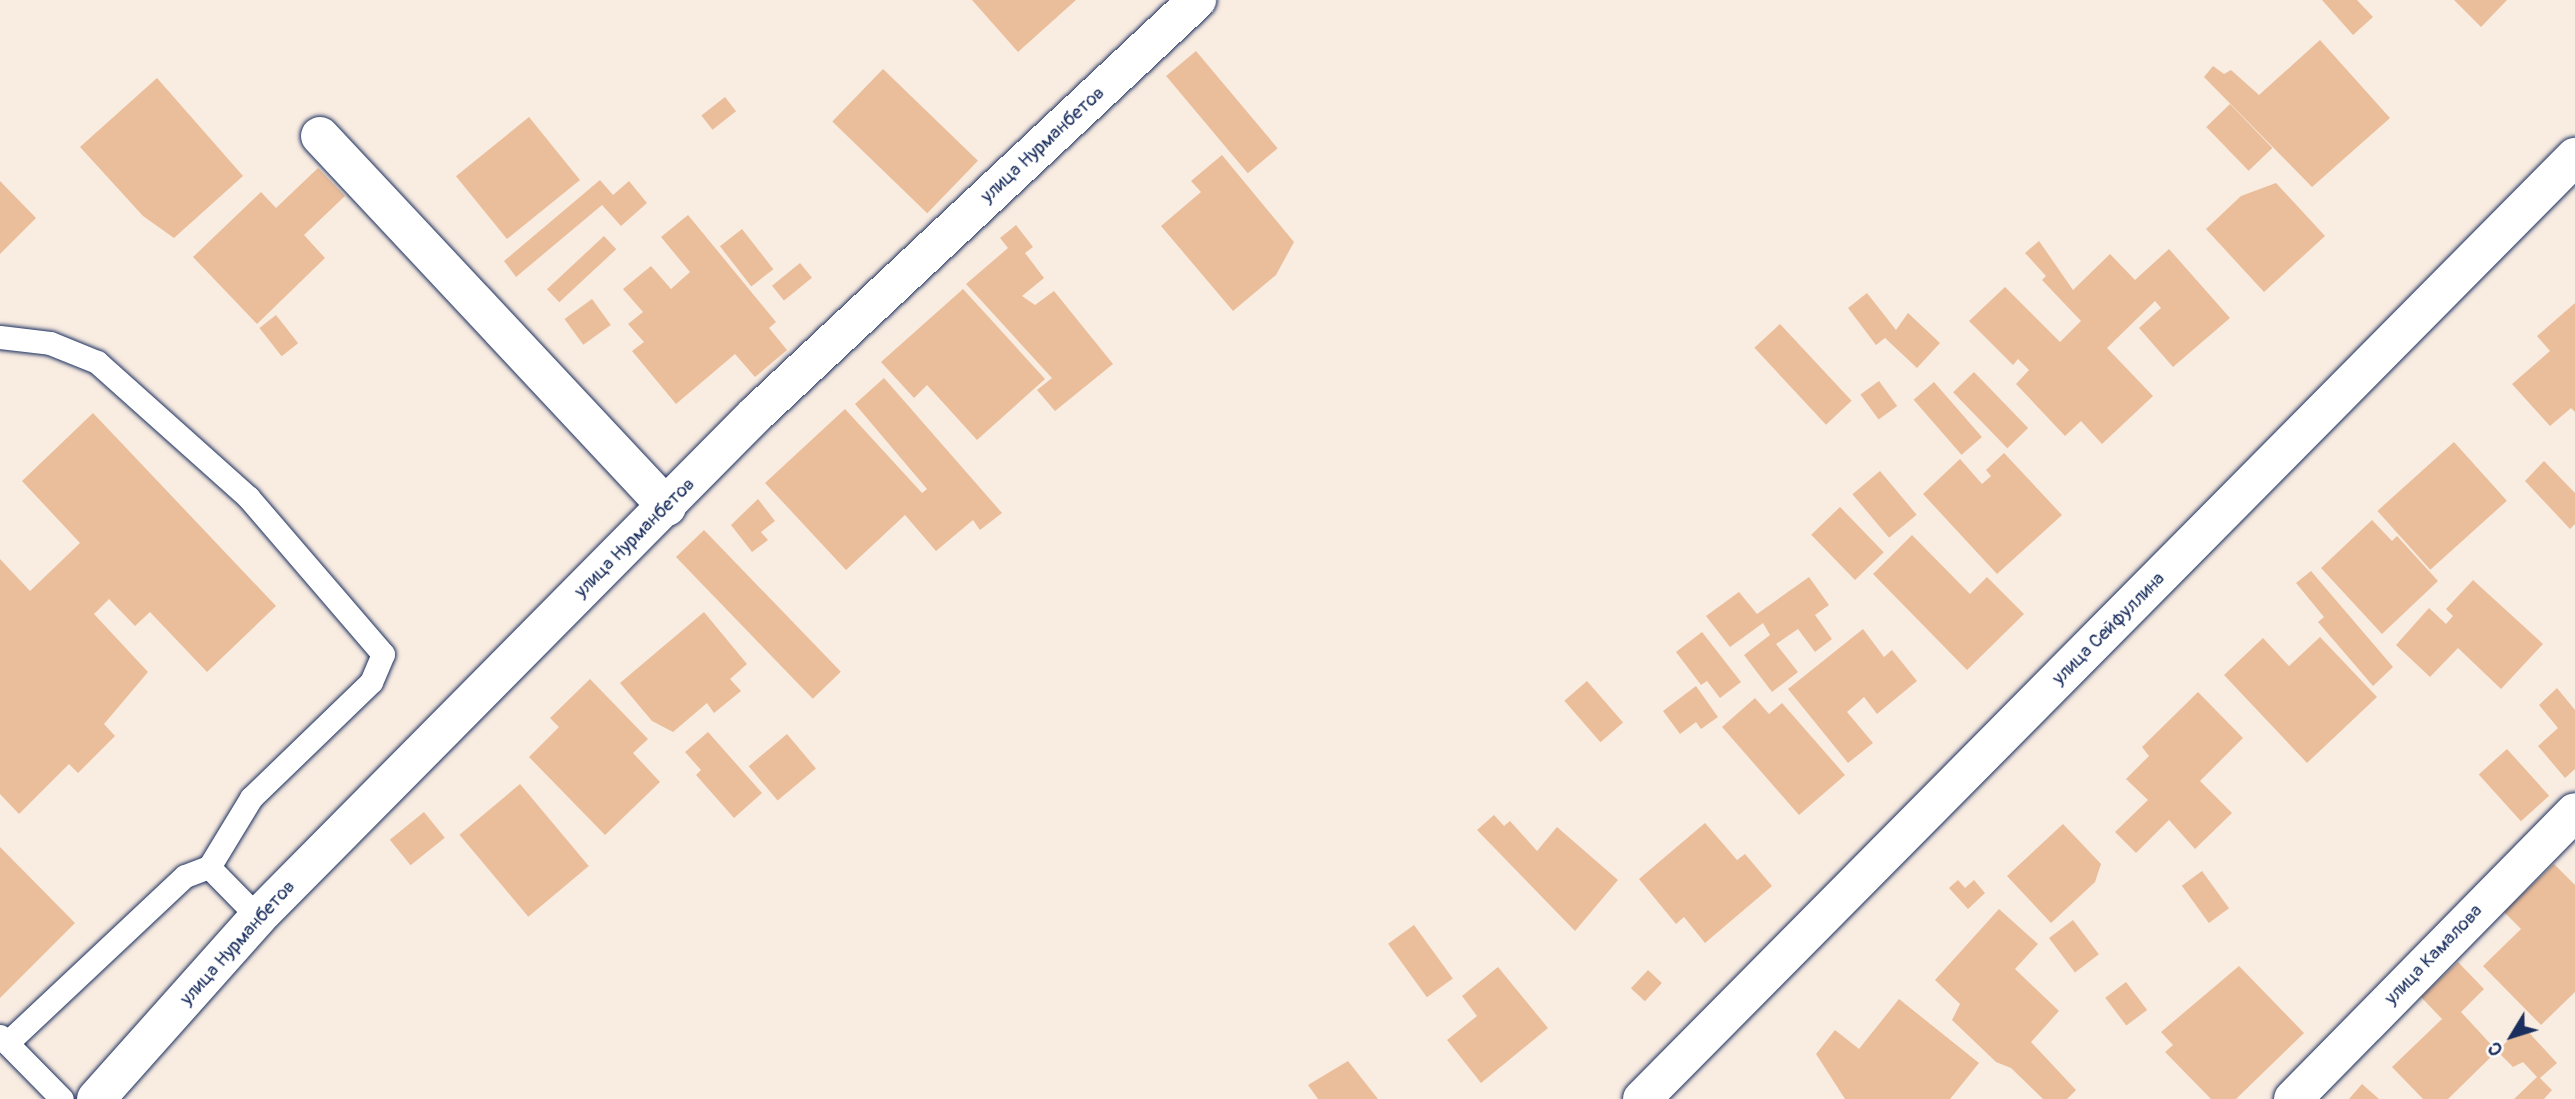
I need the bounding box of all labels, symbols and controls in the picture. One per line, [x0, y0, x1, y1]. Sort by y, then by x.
street label: улица Нурманбетов [976, 82, 1110, 208]
street label: улица Нурманбетов [570, 473, 700, 603]
street label: улица Сейфуллина [2048, 568, 2170, 690]
street label: улица Нурманбетов [176, 876, 300, 1010]
street label: улица Камалова [2380, 900, 2488, 1010]
north arrow [2477, 1001, 2547, 1071]
text: С [2482, 1037, 2509, 1061]

